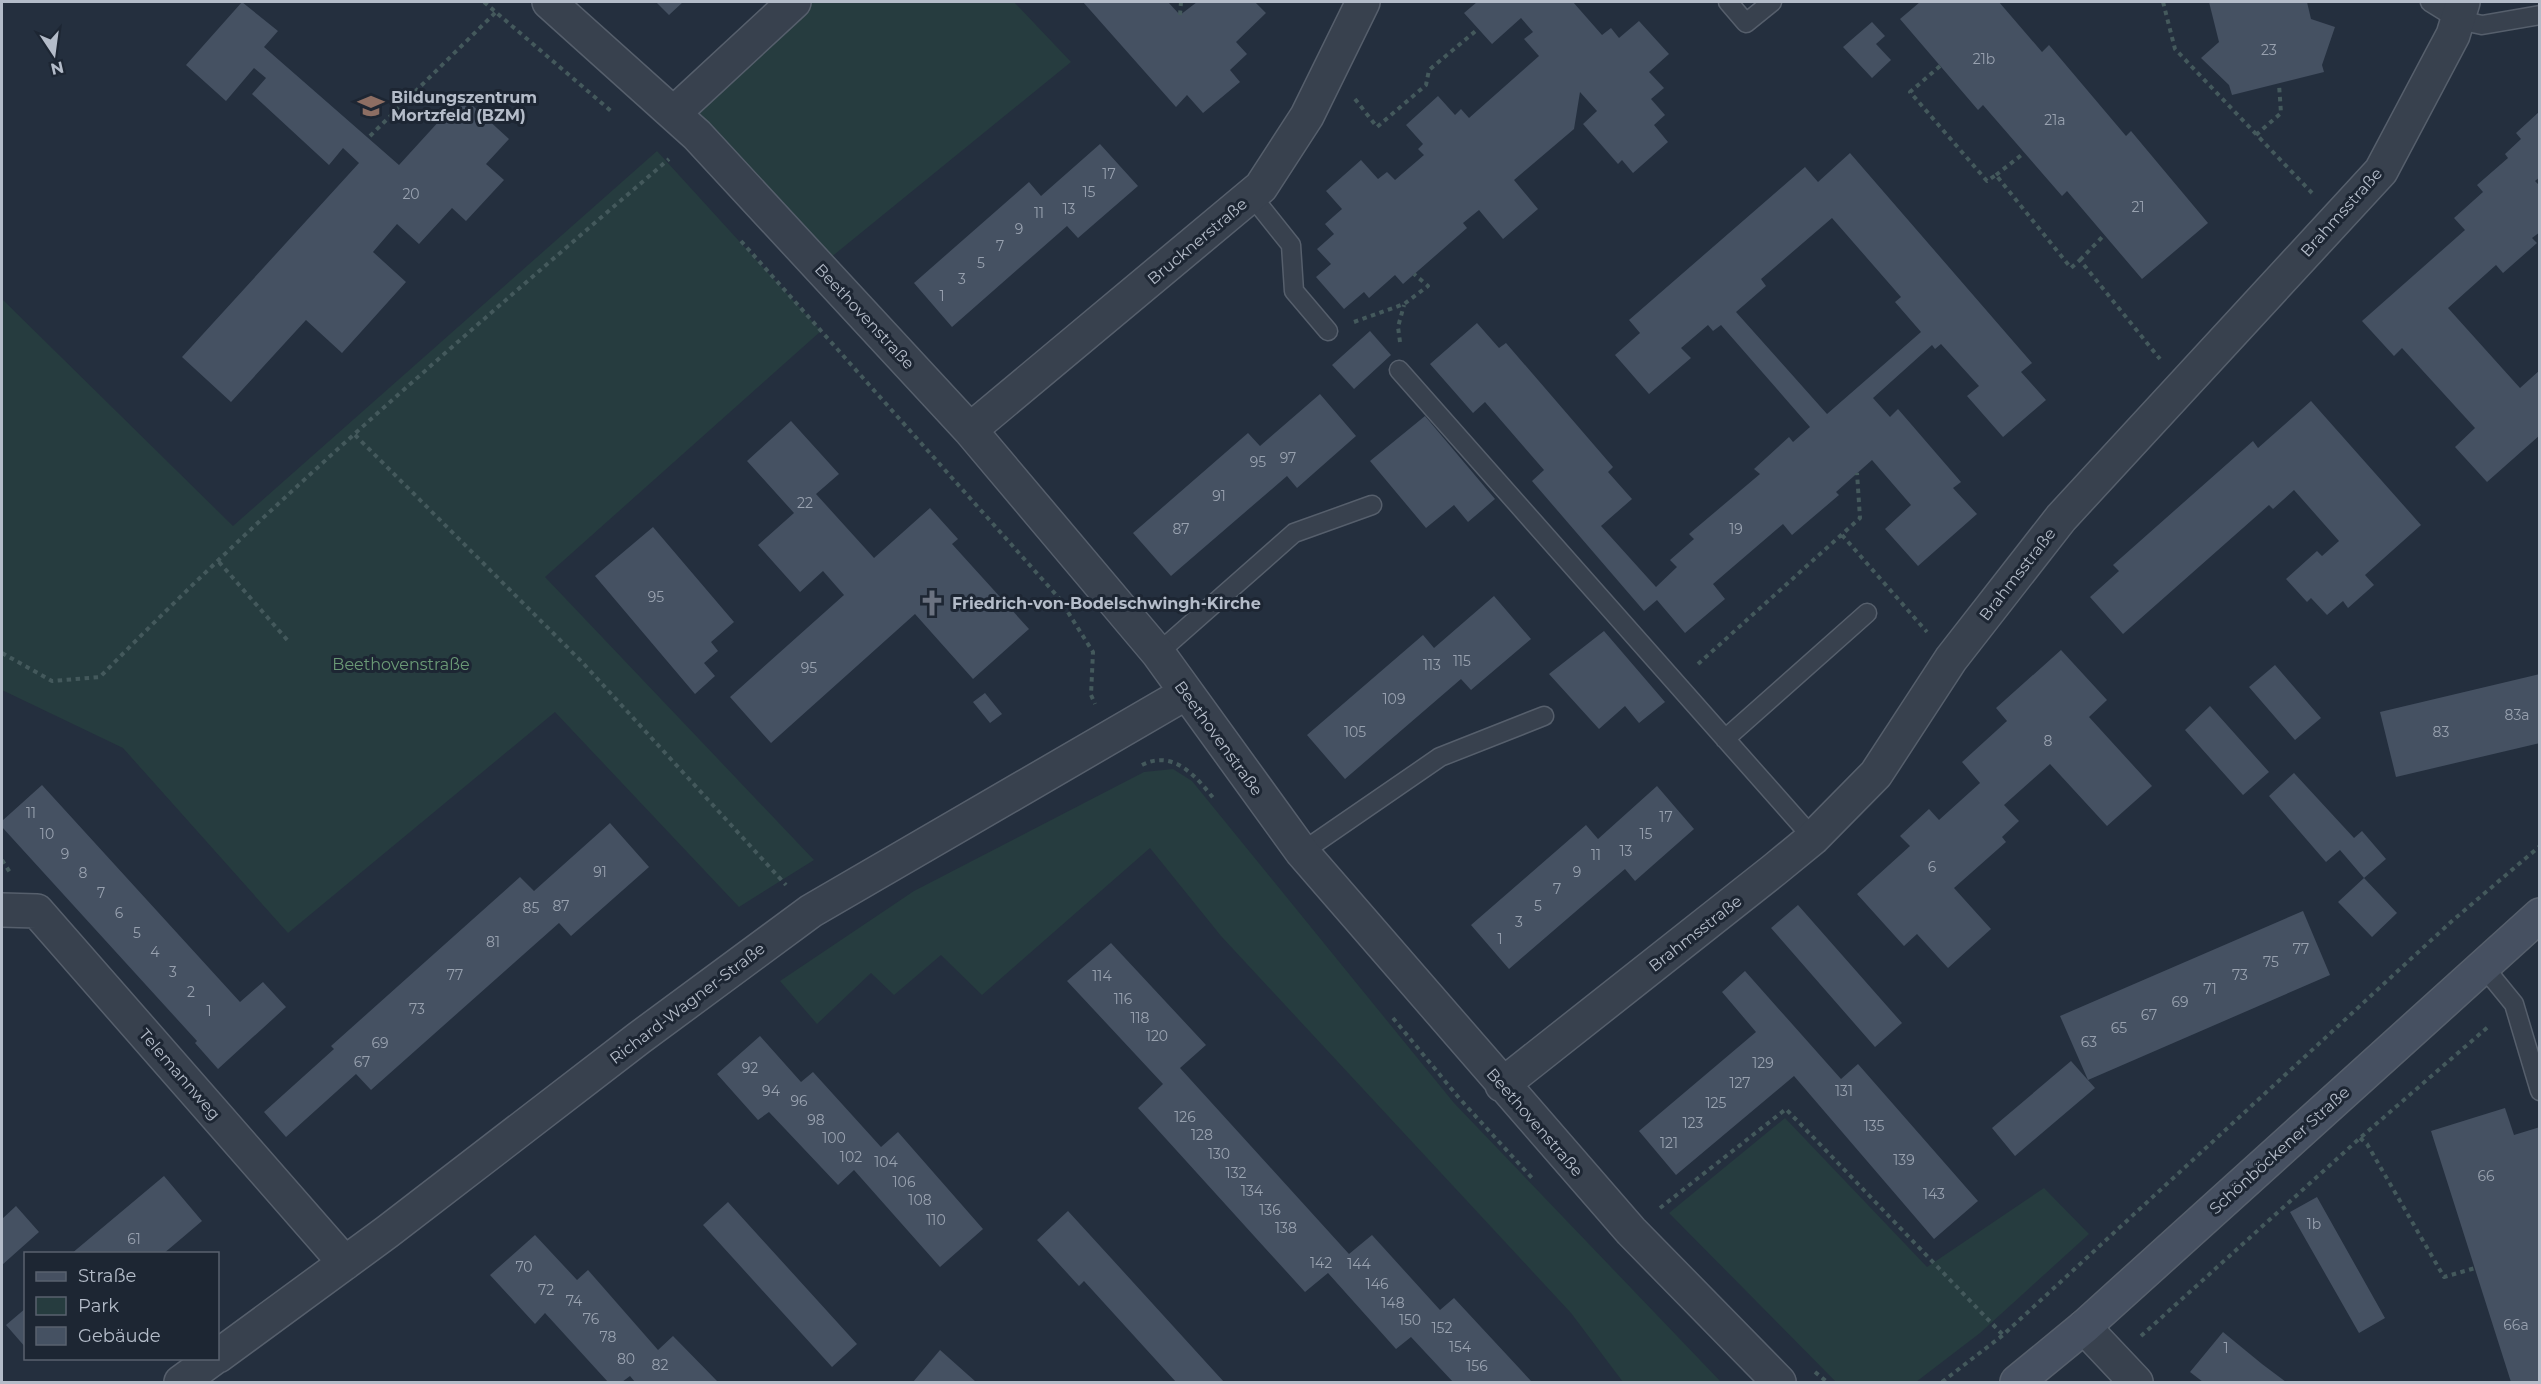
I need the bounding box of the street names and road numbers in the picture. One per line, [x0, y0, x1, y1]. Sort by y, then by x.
street label: Brahmsstraße [2297, 164, 2386, 261]
street label: Brucknerstraße [1144, 194, 1251, 289]
street label: Beethovenstraße [811, 260, 918, 373]
street label: Brahmsstraße [1975, 524, 2060, 625]
street label: Beethovenstraße [1171, 677, 1267, 799]
street label: Brahmsstraße [1645, 891, 1746, 976]
street label: Richard-Wagner-Straße [606, 939, 769, 1068]
street label: Telemannweg [135, 1025, 224, 1124]
street label: Beethovenstraße [1482, 1064, 1587, 1180]
street label: Schönböckener Straße [2205, 1082, 2353, 1218]

